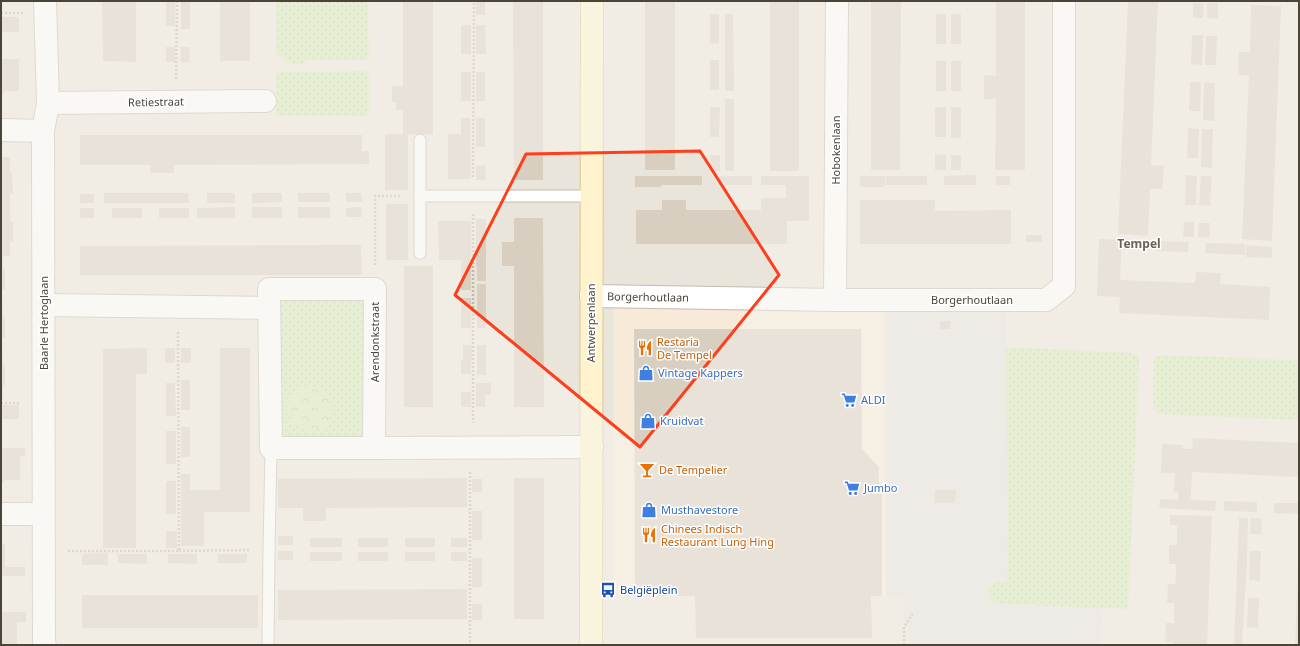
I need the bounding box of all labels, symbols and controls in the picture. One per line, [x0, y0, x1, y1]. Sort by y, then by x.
street label: Retiestraat [128, 94, 184, 109]
street label: Hobokenlaan [828, 115, 843, 185]
district label: Tempel [1117, 235, 1161, 252]
street label: Baarle Hertoglaan [36, 276, 51, 370]
street label: Antwerpenlaan [583, 284, 598, 362]
street label: Borgerhoutlaan [607, 288, 689, 305]
street label: Borgerhoutlaan [931, 292, 1013, 307]
street label: Arendonkstraat [367, 302, 382, 382]
place label: Restaria De Tempel [657, 334, 712, 362]
restaurant icon: Restaria De Tempel [636, 339, 654, 357]
shop icon: Vintage Kappers [637, 364, 655, 382]
place label: Vintage Kappers [658, 365, 743, 380]
supermarket icon: ALDI [840, 391, 858, 409]
place label: ALDI [861, 392, 886, 407]
shop icon: Kruidvat [639, 412, 657, 430]
place label: Kruidvat [660, 413, 704, 428]
bar icon: De Tempelier [638, 461, 656, 479]
place label: De Tempelier [659, 462, 728, 477]
supermarket icon: Jumbo [843, 479, 861, 497]
place label: Jumbo [863, 480, 898, 495]
shop icon: Musthavestore [640, 501, 658, 519]
place label: Musthavestore [661, 502, 738, 517]
place label: Chinees Indisch Restaurant Lung Hing [661, 521, 774, 549]
restaurant icon: Chinees Indisch Restaurant Lung Hing [640, 526, 658, 544]
bus stop icon: Belgiëplein [599, 581, 617, 599]
place label: Belgiëplein [620, 582, 677, 597]

